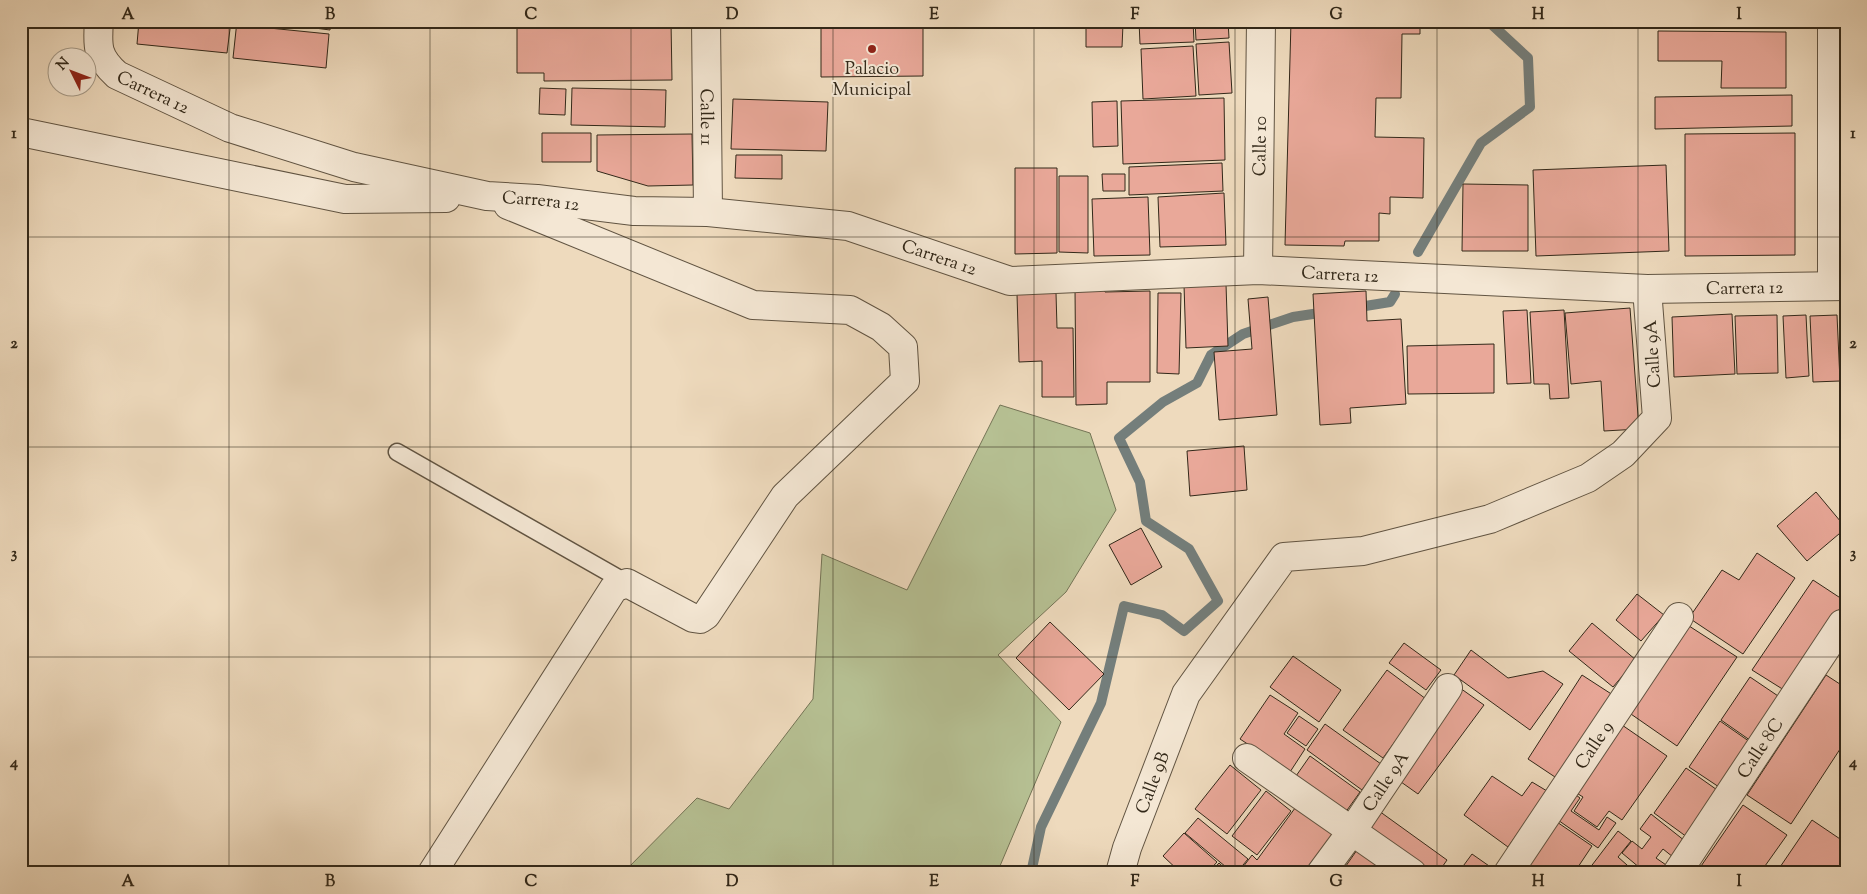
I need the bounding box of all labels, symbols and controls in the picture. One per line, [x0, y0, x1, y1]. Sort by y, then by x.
text: A [122, 4, 135, 27]
text: B [325, 4, 335, 27]
text: C [525, 4, 538, 27]
text: D [726, 4, 739, 27]
text: E [929, 4, 939, 27]
text: F [1131, 4, 1140, 27]
text: G [1329, 4, 1343, 27]
text: H [1532, 4, 1545, 27]
text: I [1736, 4, 1742, 27]
marker: Palacio Municipal [866, 43, 878, 55]
north arrow [48, 48, 98, 98]
text: N [53, 54, 75, 75]
place label: Palacio Municipal [833, 57, 911, 104]
street label: Carrera 12 [112, 65, 193, 122]
street label: Calle 11 [692, 88, 718, 146]
street label: Calle 10 [1248, 116, 1275, 176]
text: 1 [11, 123, 17, 146]
text: 1 [1850, 123, 1856, 146]
street label: Carrera 12 [501, 186, 581, 219]
street label: Carrera 12 [898, 234, 980, 284]
street label: Carrera 12 [1300, 261, 1380, 291]
street label: Carrera 12 [1706, 276, 1784, 303]
street label: Calle 9A [1639, 319, 1669, 389]
text: 2 [10, 333, 18, 356]
text: 2 [1849, 333, 1857, 356]
text: 3 [11, 543, 18, 566]
text: 3 [1850, 543, 1857, 566]
street label: Calle 8C [1732, 713, 1791, 785]
street label: Calle 9 [1570, 716, 1621, 775]
street label: Calle 9A [1357, 747, 1417, 818]
street label: Calle 9B [1130, 748, 1178, 818]
text: 4 [9, 752, 18, 775]
text: 4 [1848, 752, 1857, 775]
text: A [122, 871, 135, 894]
text: B [325, 871, 335, 894]
text: C [525, 871, 538, 894]
text: D [726, 871, 739, 894]
text: E [929, 871, 939, 894]
text: F [1131, 871, 1140, 894]
text: G [1329, 871, 1343, 894]
text: H [1532, 871, 1545, 894]
text: I [1736, 871, 1742, 894]

